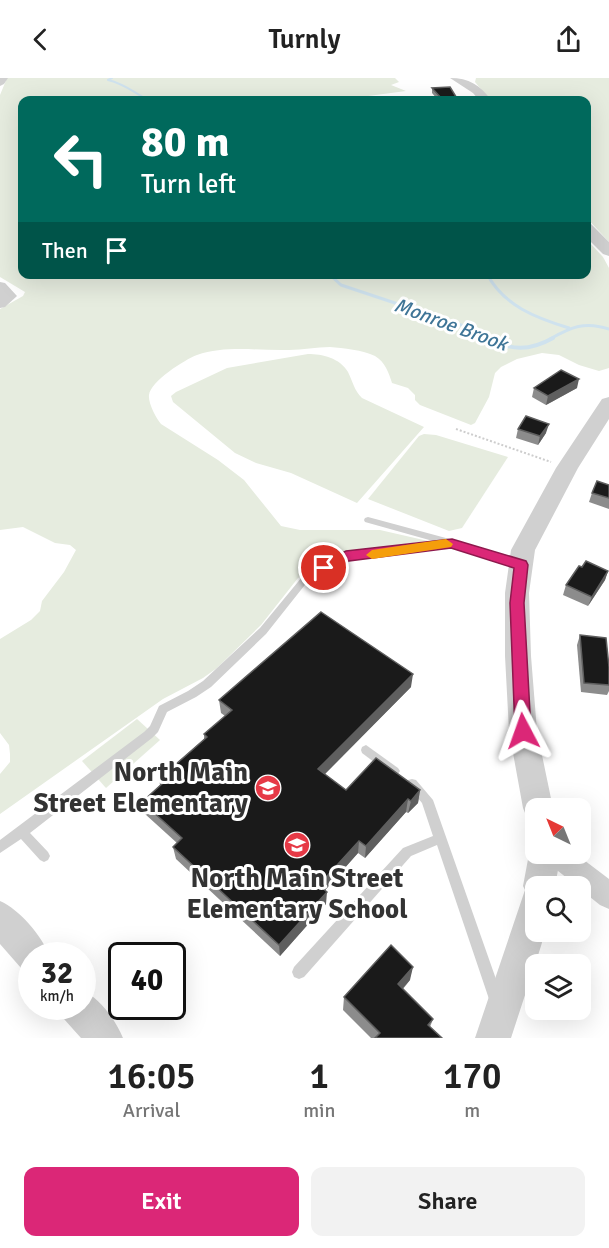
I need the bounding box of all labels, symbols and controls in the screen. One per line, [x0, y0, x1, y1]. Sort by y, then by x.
icon: back [24, 23, 57, 56]
text: Turnly [268, 23, 341, 56]
icon: share [552, 23, 585, 56]
text: 80 m [141, 117, 230, 168]
icon: left [42, 120, 120, 198]
text: Turn left [141, 168, 236, 201]
icon: arrive [100, 234, 133, 267]
text: Then [42, 237, 88, 264]
water label: Monroe Brook [391, 292, 513, 357]
pin [298, 542, 349, 593]
icon: arrive [307, 551, 340, 584]
position arrow [491, 699, 555, 763]
place label: North Main Street Elementary [34, 756, 249, 820]
school or university icon: North Main Street Elementary [253, 773, 283, 803]
north arrow [525, 798, 591, 864]
map controls [525, 798, 591, 1020]
school or university icon: North Main Street Elementary School [282, 830, 312, 860]
place label: North Main Street Elementary School [186, 862, 408, 926]
button: search [525, 876, 591, 942]
speed limit sign: 40 [108, 942, 186, 1020]
button: layers [525, 954, 591, 1020]
text: 32 [41, 955, 73, 992]
text: km/h [40, 987, 74, 1005]
text: 16:05 [108, 1054, 196, 1099]
text: 1 [310, 1054, 329, 1099]
text: 170 [443, 1054, 501, 1099]
text: Arrival [123, 1098, 180, 1123]
text: min [303, 1098, 335, 1123]
text: m [464, 1098, 480, 1123]
button: Exit [24, 1167, 299, 1236]
button: Share [311, 1167, 585, 1236]

